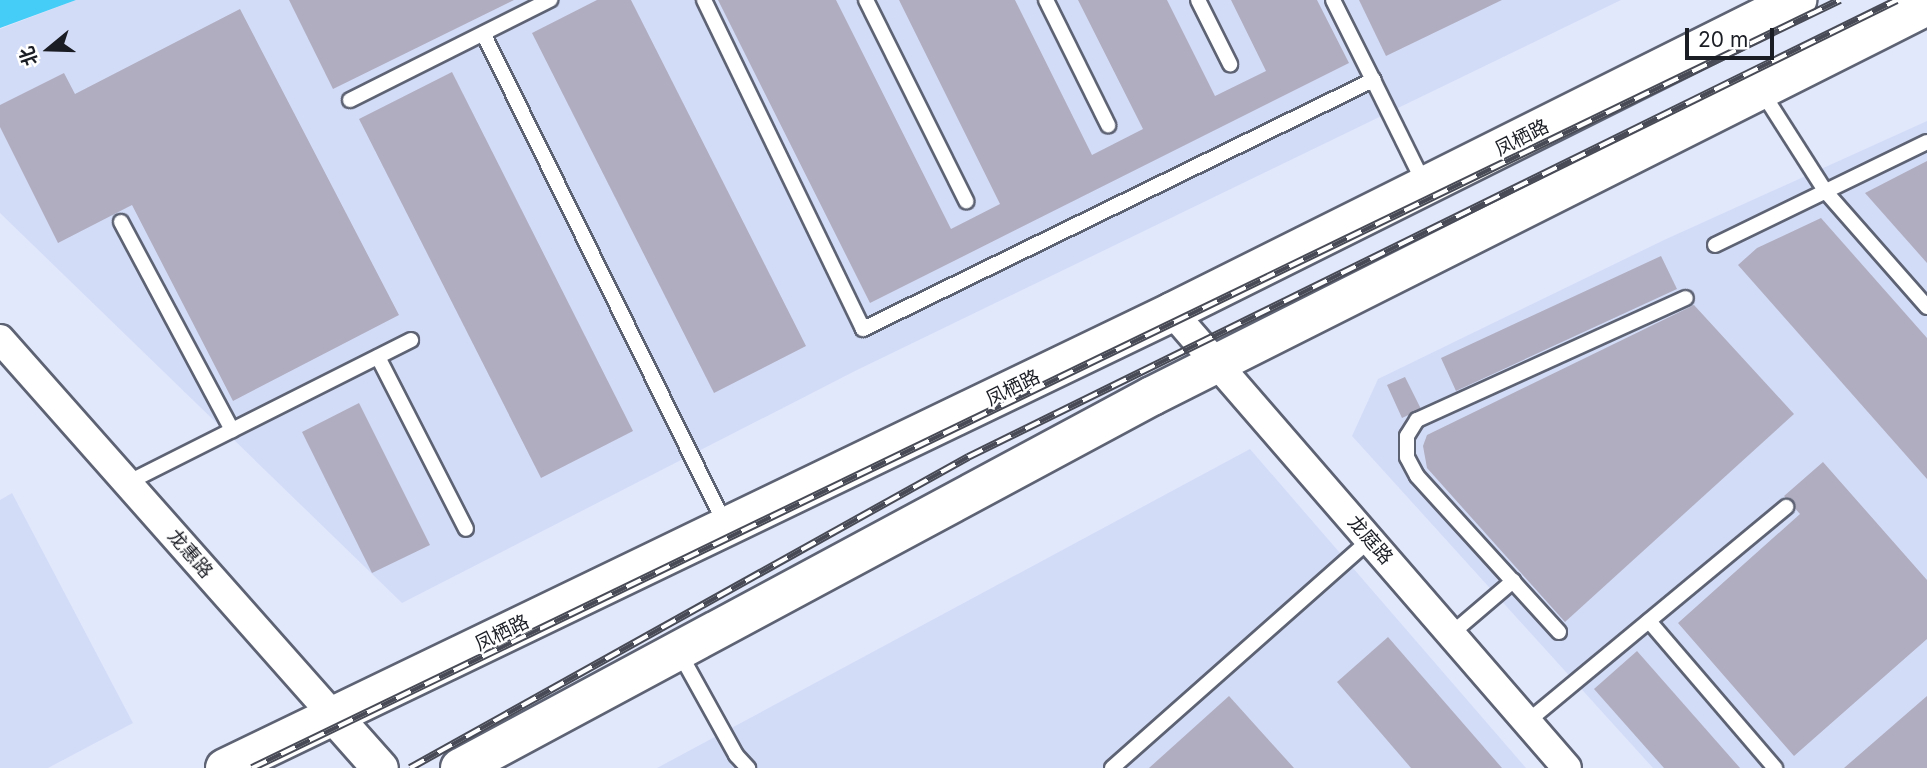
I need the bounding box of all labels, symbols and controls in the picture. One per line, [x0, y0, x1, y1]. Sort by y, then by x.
north arrow [14, 14, 84, 84]
scale bar [1689, 14, 1778, 58]
text: 20 m [1698, 27, 1748, 52]
text: 北 [15, 43, 43, 69]
street label: 凤栖路 [1491, 115, 1553, 161]
street label: 凤栖路 [982, 365, 1044, 411]
street label: 龙庭路 [1343, 511, 1397, 569]
street label: 龙惠路 [163, 525, 217, 583]
street label: 凤栖路 [471, 610, 533, 656]

